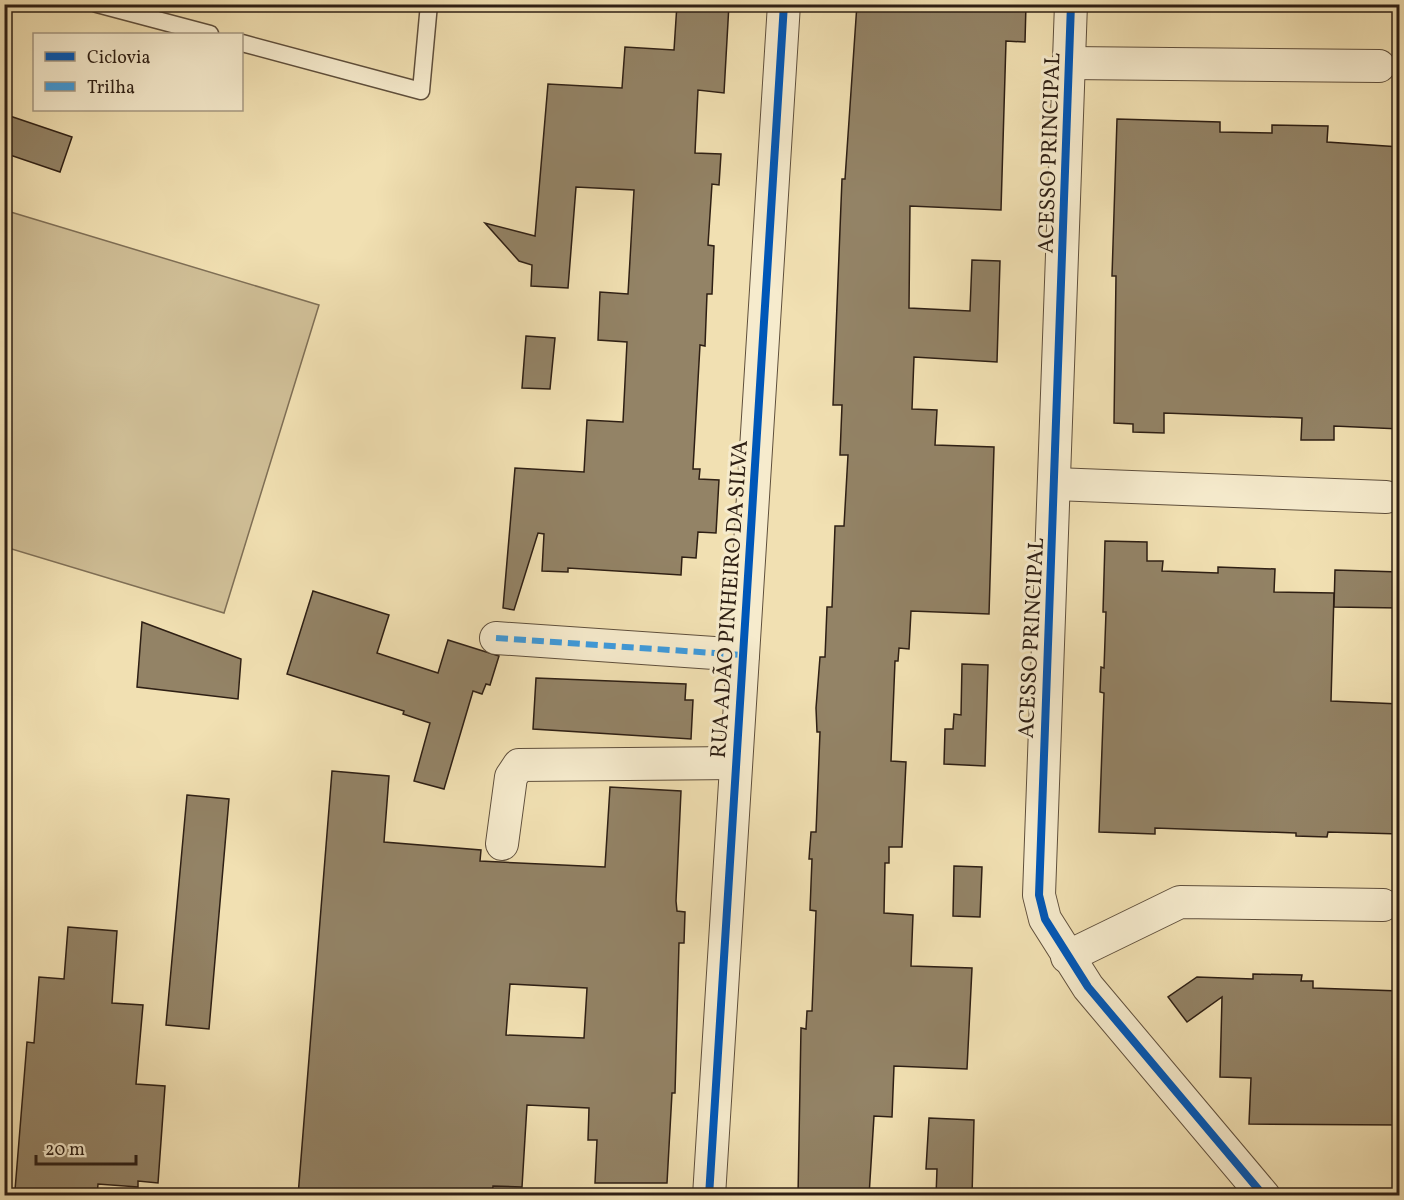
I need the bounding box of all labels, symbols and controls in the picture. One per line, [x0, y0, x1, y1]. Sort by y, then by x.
legend [33, 33, 243, 111]
text: Ciclovia [87, 46, 150, 71]
street label: ACESSO PRINCIPAL [1032, 52, 1069, 254]
text: Trilha [87, 76, 135, 101]
street label: RUA ADÃO PINHEIRO DA SILVA [704, 439, 757, 759]
street label: ACESSO PRINCIPAL [1012, 537, 1053, 739]
scale bar [36, 1128, 136, 1166]
text: 20 m [45, 1138, 85, 1163]

